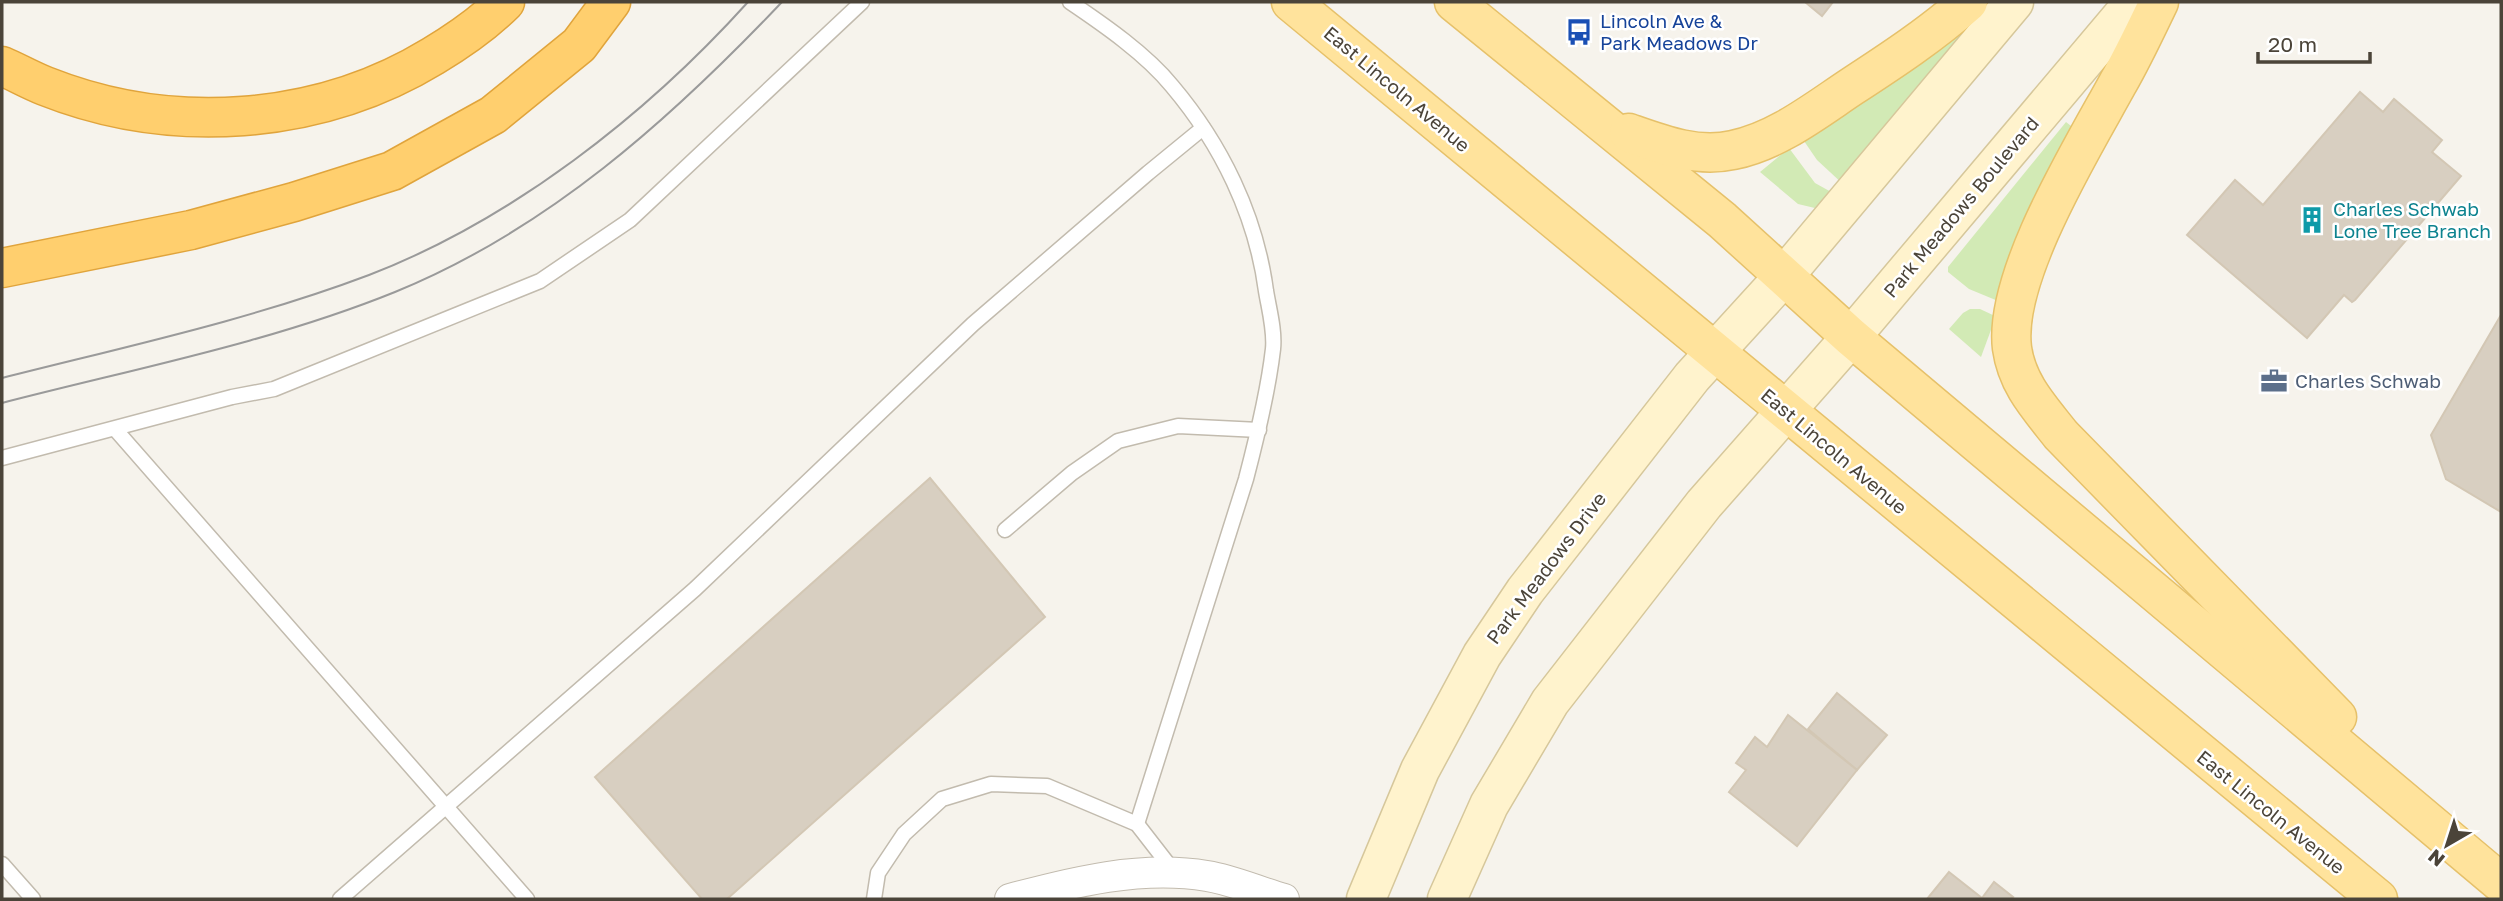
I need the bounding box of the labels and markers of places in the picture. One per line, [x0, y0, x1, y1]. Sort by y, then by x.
place label: Lincoln Ave & Park Meadows Dr [1600, 9, 1758, 54]
bus stop icon: Lincoln Ave & Park Meadows Dr [1564, 17, 1594, 47]
place label: Charles Schwab Lone Tree Branch [2333, 197, 2491, 242]
building icon: Charles Schwab Lone Tree Branch [2297, 205, 2327, 235]
office icon: Charles Schwab [2259, 366, 2289, 396]
place label: Charles Schwab [2295, 369, 2441, 392]

